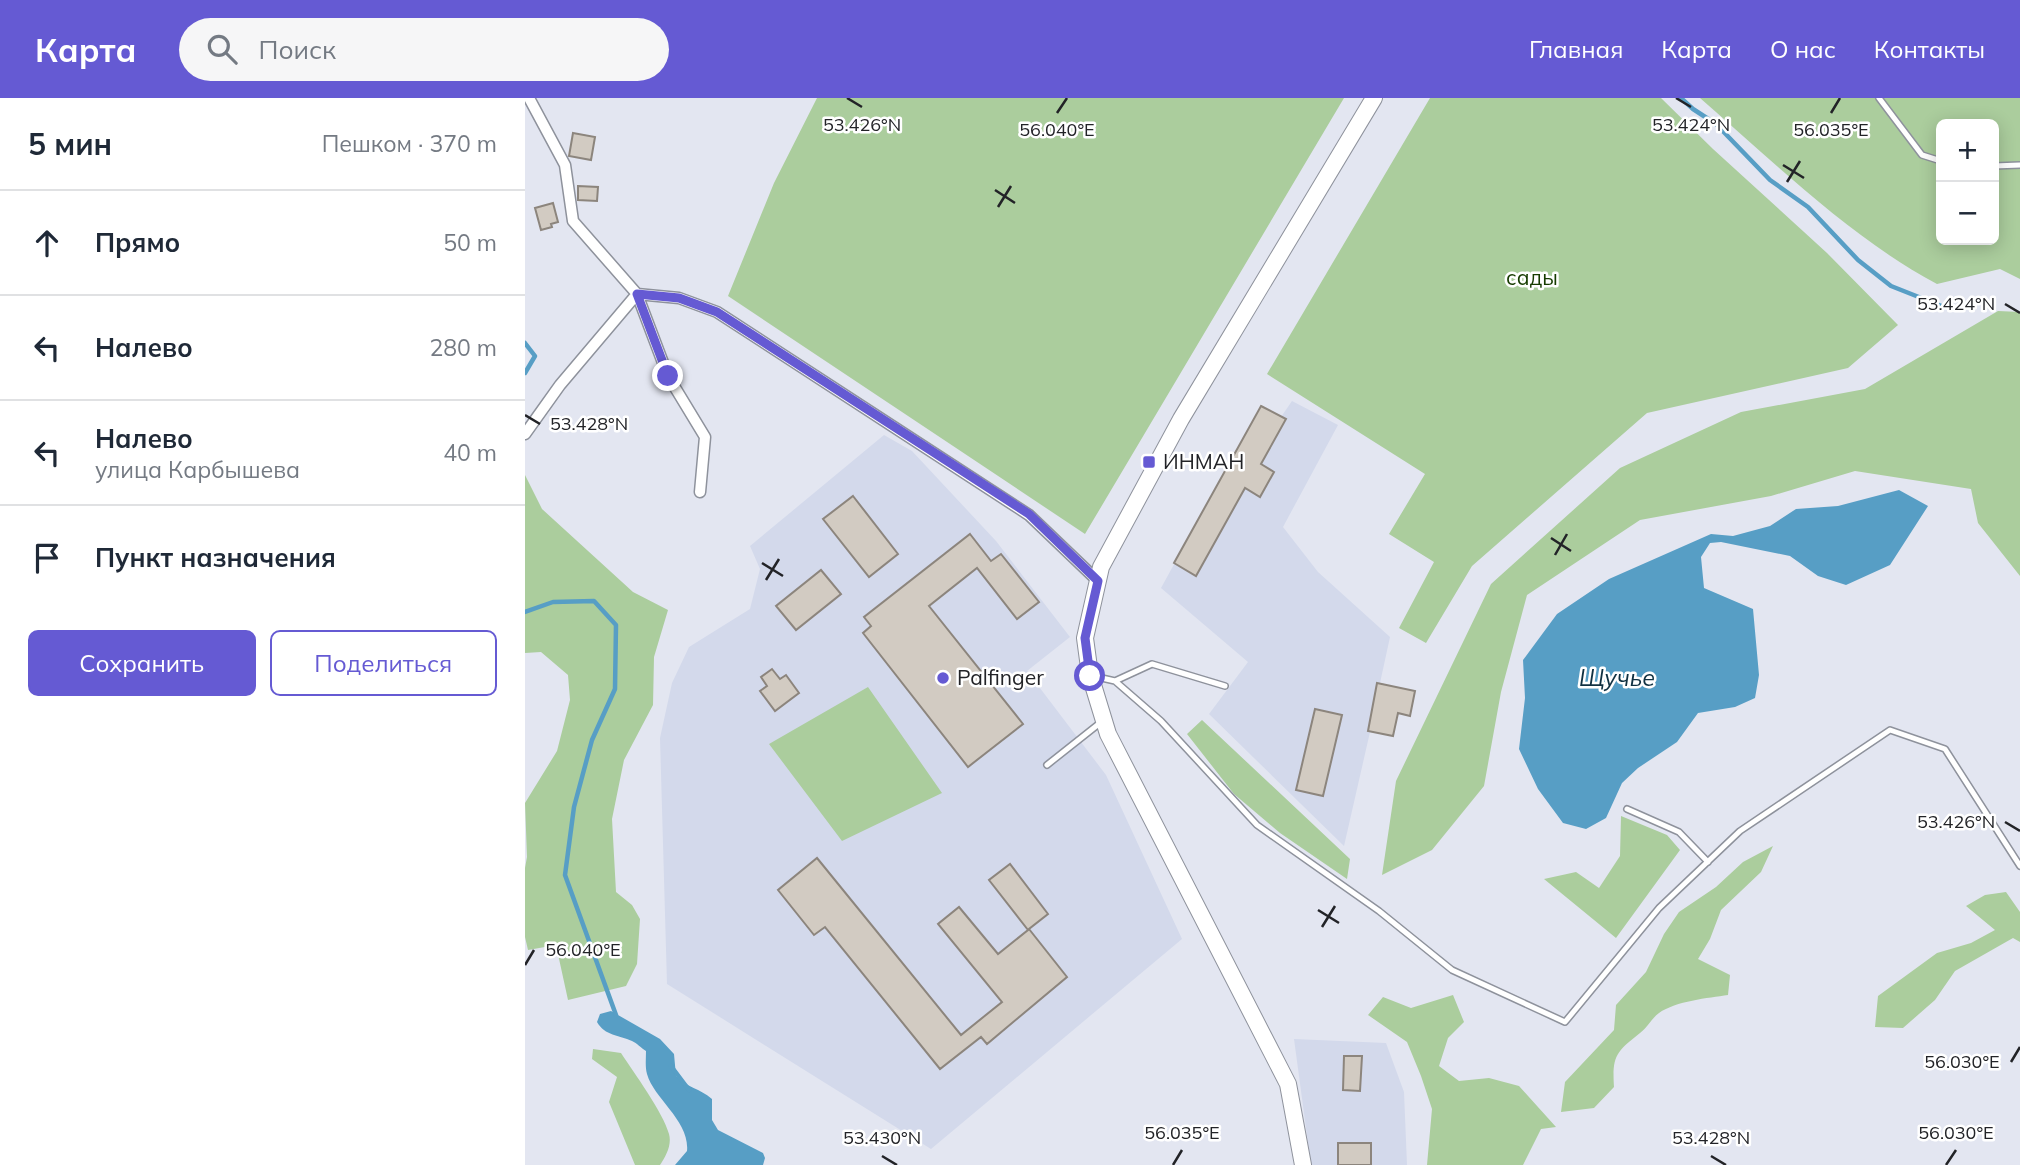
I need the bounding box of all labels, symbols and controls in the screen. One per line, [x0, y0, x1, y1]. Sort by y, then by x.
search box [179, 18, 669, 81]
text: Карта [35, 29, 137, 70]
icon: search [203, 30, 241, 68]
text: Поиск [259, 33, 336, 66]
text: Главная [1529, 34, 1623, 64]
text: Карта [1661, 34, 1732, 64]
text: О нас [1770, 34, 1836, 64]
text: Контакты [1874, 34, 1985, 64]
text: 53.426°N [823, 113, 901, 136]
text: 53.424°N [1652, 113, 1730, 136]
text: 56.040°E [1019, 118, 1095, 141]
text: 56.035°E [1793, 118, 1869, 141]
map controls [1936, 119, 1999, 245]
button: + [1936, 119, 1999, 182]
text: 5 мин [28, 125, 112, 163]
text: Пешком · 370 m [322, 129, 497, 158]
button: − [1936, 182, 1999, 245]
icon: ahead [28, 224, 66, 262]
text: Прямо [95, 226, 180, 259]
text: 50 m [443, 228, 497, 257]
park label: сады [1506, 264, 1558, 290]
text: 53.424°N [1917, 292, 1995, 315]
icon: left [28, 329, 66, 367]
text: Налево [95, 331, 193, 364]
text: 280 m [429, 333, 497, 362]
route end [652, 360, 683, 391]
text: 53.428°N [550, 412, 628, 435]
text: Налево [95, 422, 193, 455]
icon: left [28, 434, 66, 472]
text: 40 m [443, 438, 497, 467]
place label: ИНМАН [1163, 448, 1244, 474]
marker: ИНМАН [1141, 454, 1157, 470]
text: улица Карбышева [95, 455, 300, 484]
icon: arrive [28, 539, 66, 577]
text: Пункт назначения [95, 541, 336, 574]
button: Сохранить [28, 630, 256, 696]
button: Поделиться [270, 630, 497, 696]
route start [1074, 660, 1105, 691]
water label: Щучье [1579, 663, 1655, 692]
place label: Palfinger [957, 664, 1044, 690]
marker: Palfinger [935, 670, 951, 686]
text: 53.426°N [1917, 810, 1995, 833]
text: 56.040°E [545, 938, 621, 961]
text: 56.030°E [1924, 1050, 2000, 1073]
text: 56.035°E [1144, 1121, 1220, 1144]
text: 56.030°E [1918, 1121, 1994, 1144]
text: 53.430°N [843, 1126, 921, 1149]
text: 53.428°N [1672, 1126, 1750, 1149]

